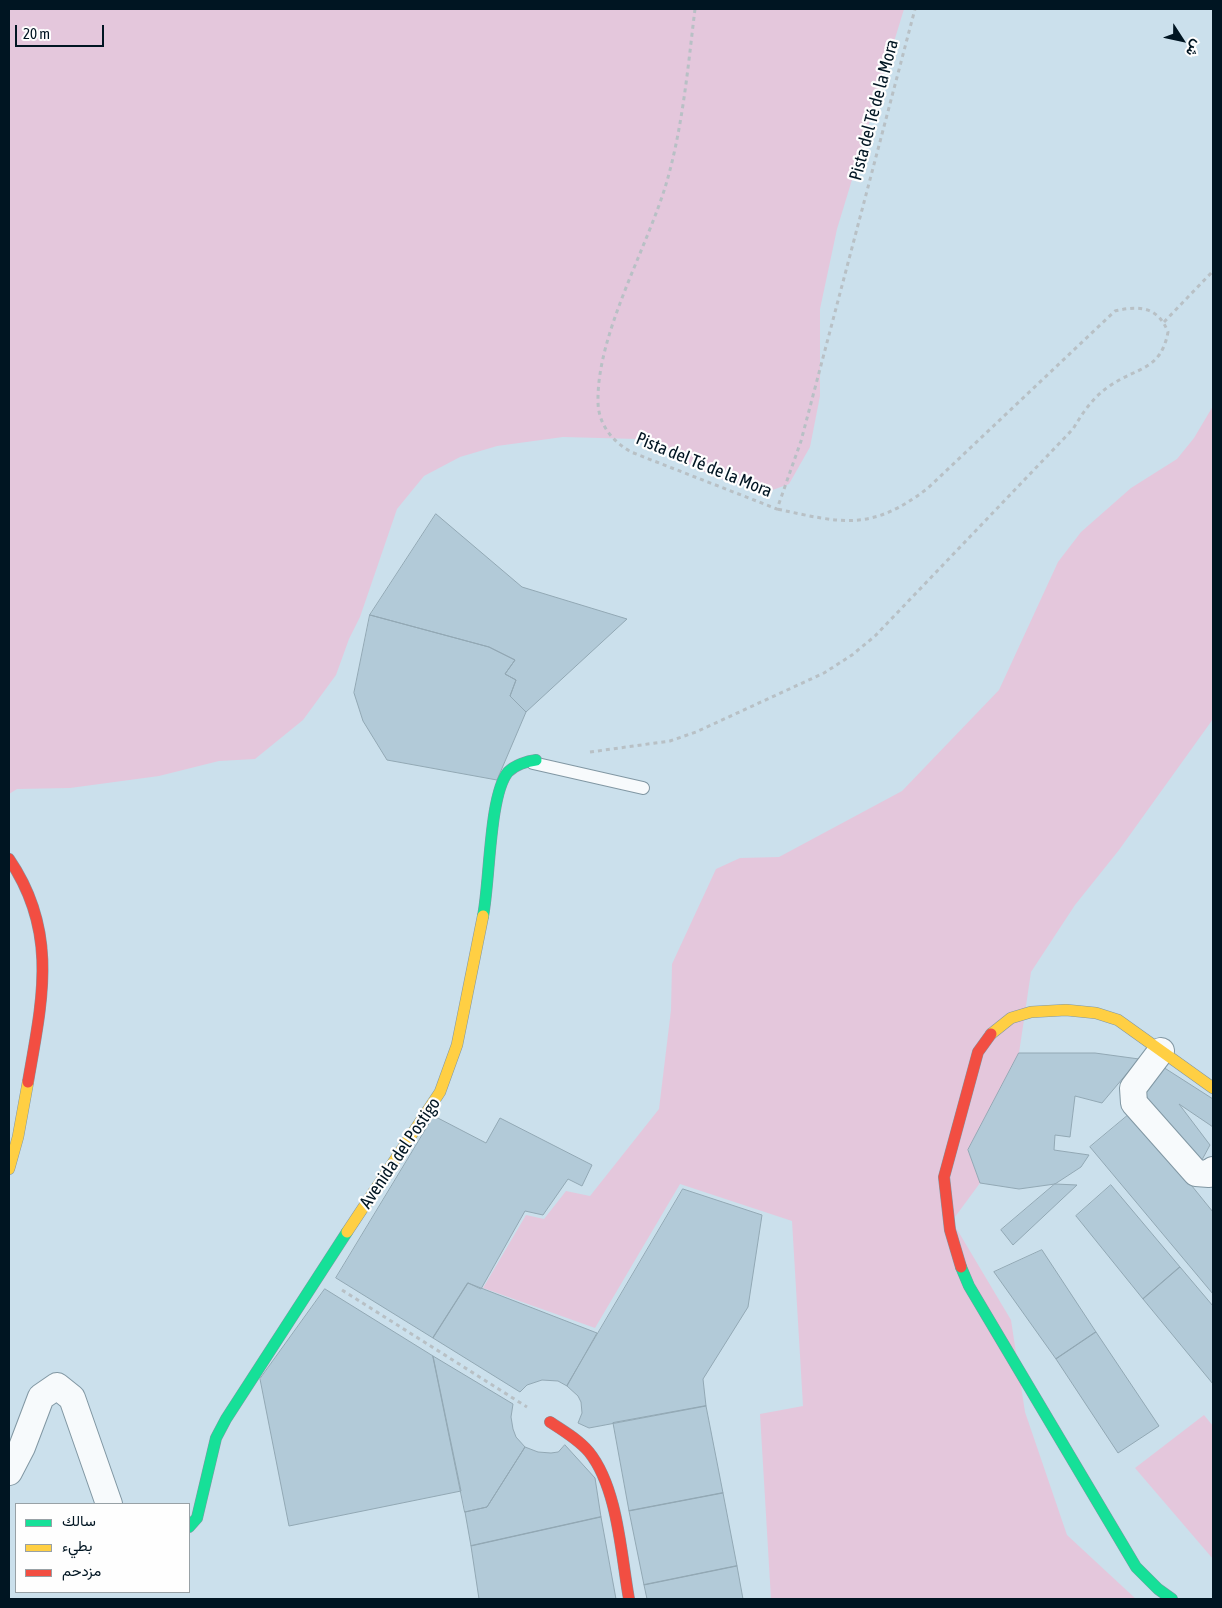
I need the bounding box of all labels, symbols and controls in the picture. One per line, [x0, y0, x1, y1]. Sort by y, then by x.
scale bar [18, 15, 106, 47]
north arrow [1157, 15, 1207, 65]
text: 20 m [23, 25, 50, 42]
street label: Pista del Té de la Mora [845, 37, 903, 183]
text: ش [1183, 37, 1206, 60]
street label: Pista del Té de la Mora [633, 428, 775, 502]
street label: Avenida del Postigo [355, 1093, 445, 1213]
legend [15, 1503, 190, 1593]
text: سالك [62, 1512, 96, 1529]
text: بطيء [62, 1537, 92, 1554]
text: مزدحم [62, 1562, 101, 1579]

